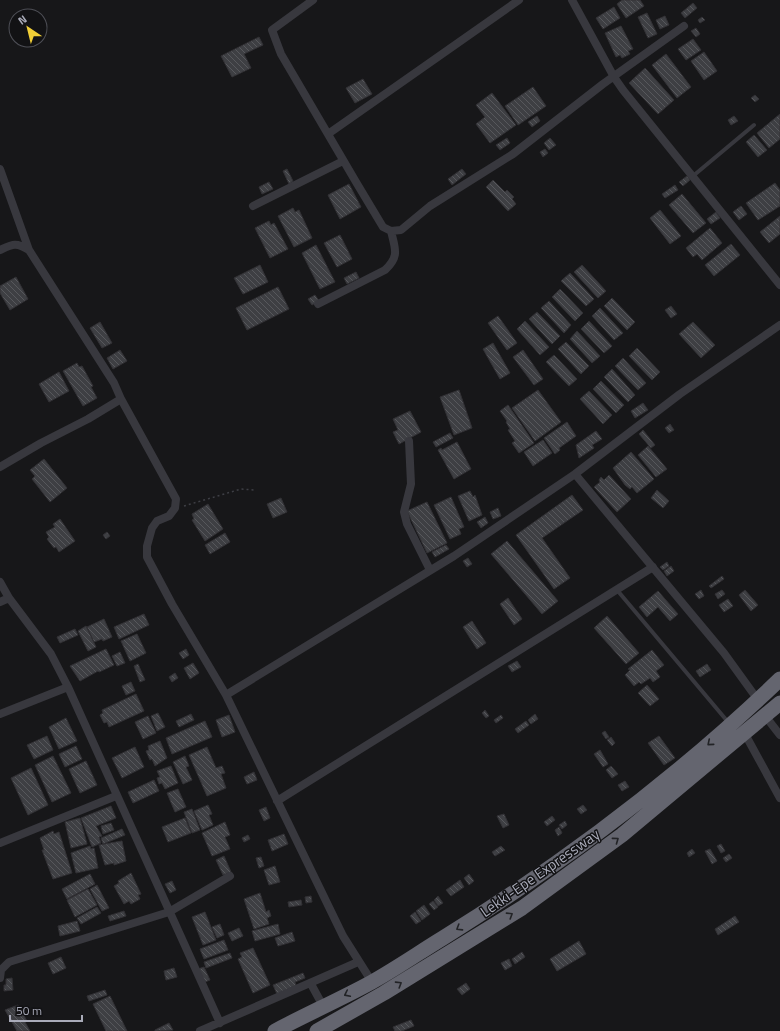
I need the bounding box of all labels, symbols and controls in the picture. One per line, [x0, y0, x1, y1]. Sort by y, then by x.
north arrow [8, 8, 48, 48]
text: N [15, 11, 30, 29]
one-way arrow [707, 738, 715, 745]
street label: Lekki-Epe Expressway [475, 823, 604, 923]
one-way arrow [611, 838, 618, 845]
one-way arrow [506, 913, 513, 920]
one-way arrow [456, 923, 463, 931]
one-way arrow [395, 981, 402, 989]
one-way arrow [344, 989, 352, 997]
scale bar [10, 997, 82, 1023]
text: 50 m [16, 1001, 42, 1020]

